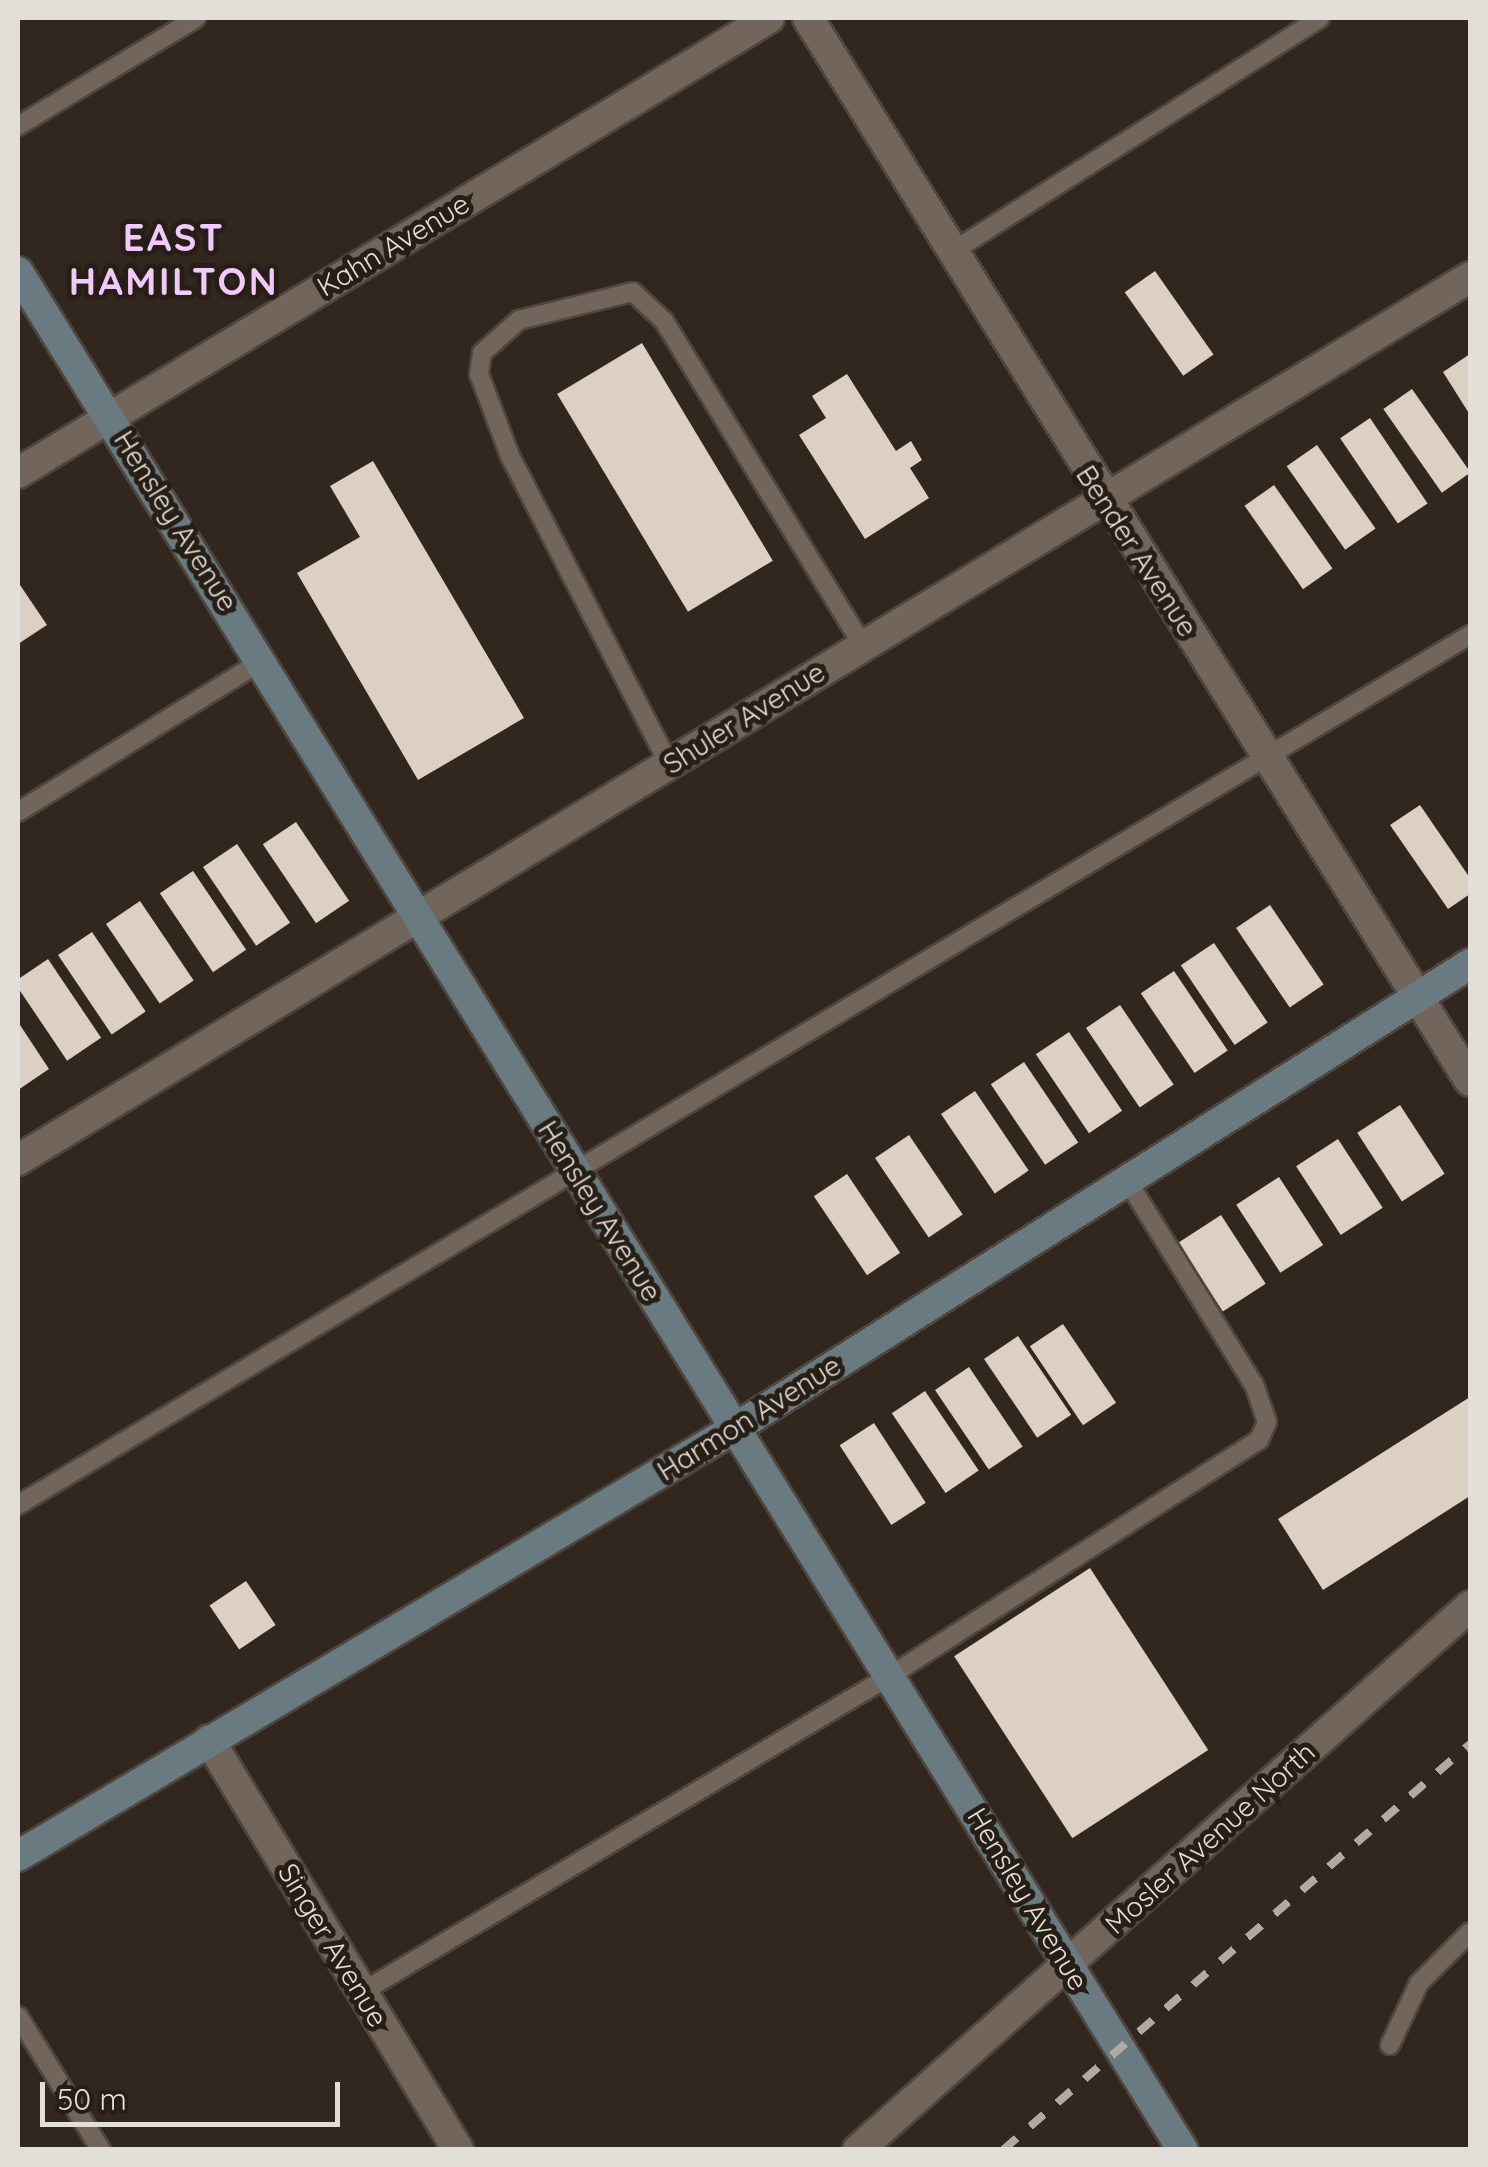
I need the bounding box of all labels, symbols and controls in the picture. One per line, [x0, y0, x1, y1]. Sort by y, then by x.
street label: Kahn Avenue [311, 186, 475, 304]
district label: EAST HAMILTON [69, 215, 279, 304]
street label: Hensley Avenue [107, 425, 245, 617]
street label: Bender Avenue [1069, 459, 1205, 643]
street label: Shuler Avenue [657, 655, 831, 781]
street label: Hensley Avenue [531, 1115, 669, 1307]
street label: Harmon Avenue [651, 1348, 847, 1488]
street label: Mosler Avenue North [1098, 1735, 1322, 1941]
street label: Hensley Avenue [960, 1802, 1096, 1996]
street label: Singer Avenue [271, 1857, 395, 2033]
scale bar [45, 2062, 345, 2124]
text: 50 m [57, 2080, 127, 2118]

